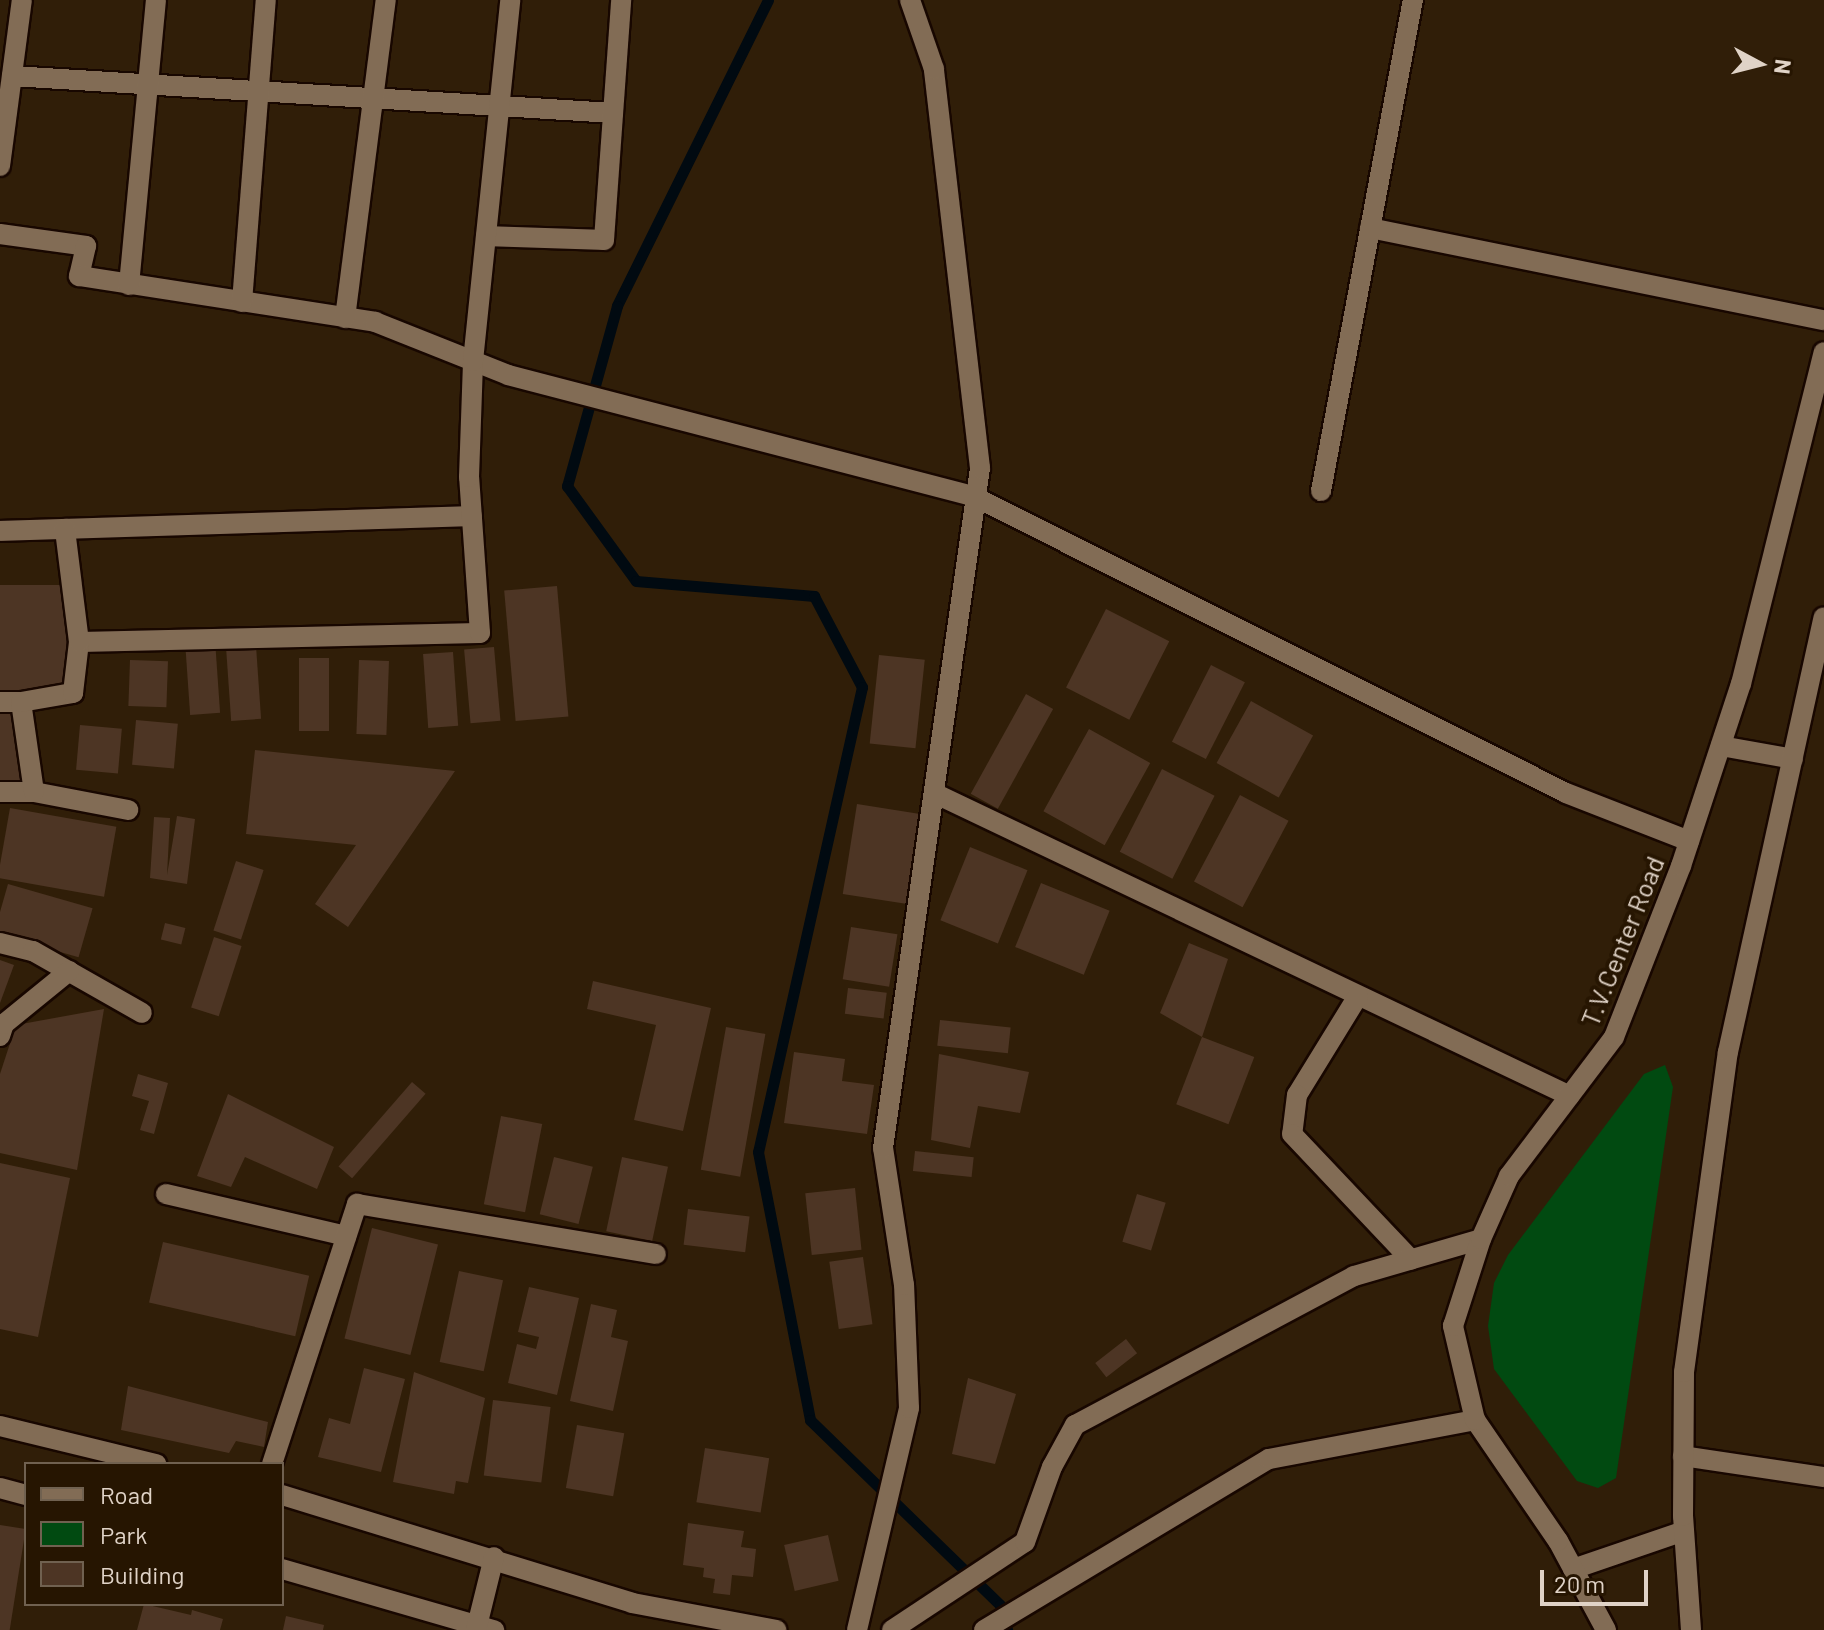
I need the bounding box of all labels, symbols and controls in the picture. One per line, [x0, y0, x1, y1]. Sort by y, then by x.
north arrow [1720, 24, 1800, 104]
text: N [1770, 58, 1798, 76]
street label: T.V.Center Road [1574, 851, 1670, 1031]
legend [24, 1462, 284, 1606]
text: Road [100, 1480, 153, 1509]
text: Park [100, 1520, 147, 1549]
scale bar [1544, 1554, 1652, 1604]
text: Building [100, 1560, 184, 1589]
text: 20 m [1554, 1569, 1605, 1598]

